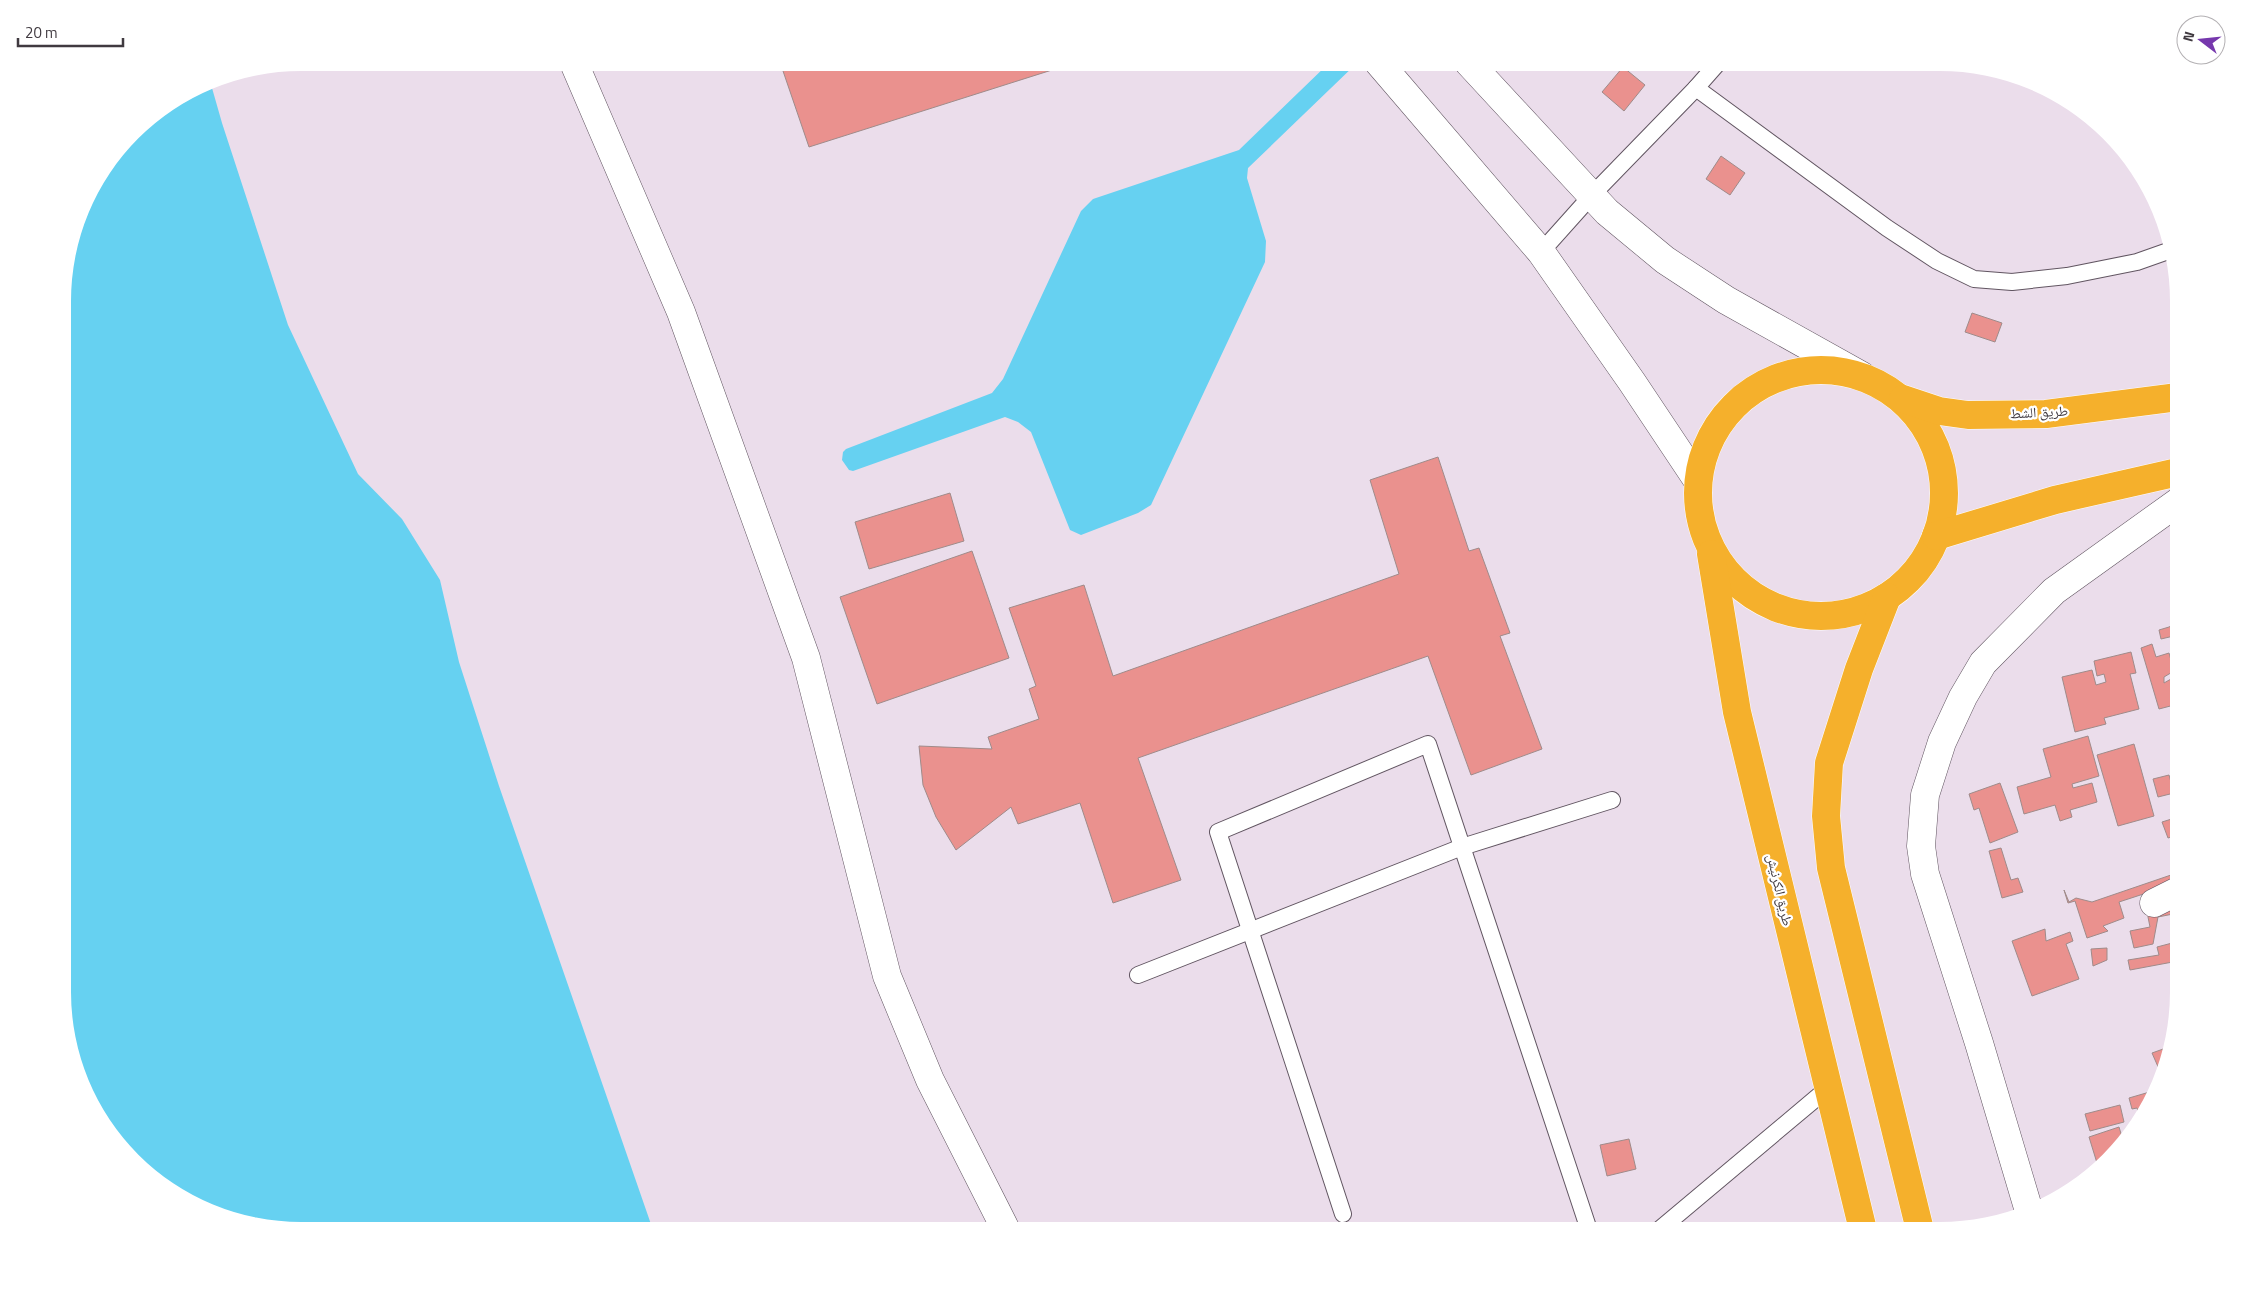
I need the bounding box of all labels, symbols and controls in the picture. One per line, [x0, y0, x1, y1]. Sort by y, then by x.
scale bar [18, 15, 122, 47]
north arrow [2176, 15, 2226, 65]
text: 20 m [25, 21, 58, 44]
text: N [2177, 29, 2199, 44]
street label: طريق الشط [2009, 399, 2069, 424]
street label: طريق الكرنيش [1762, 852, 1799, 928]

